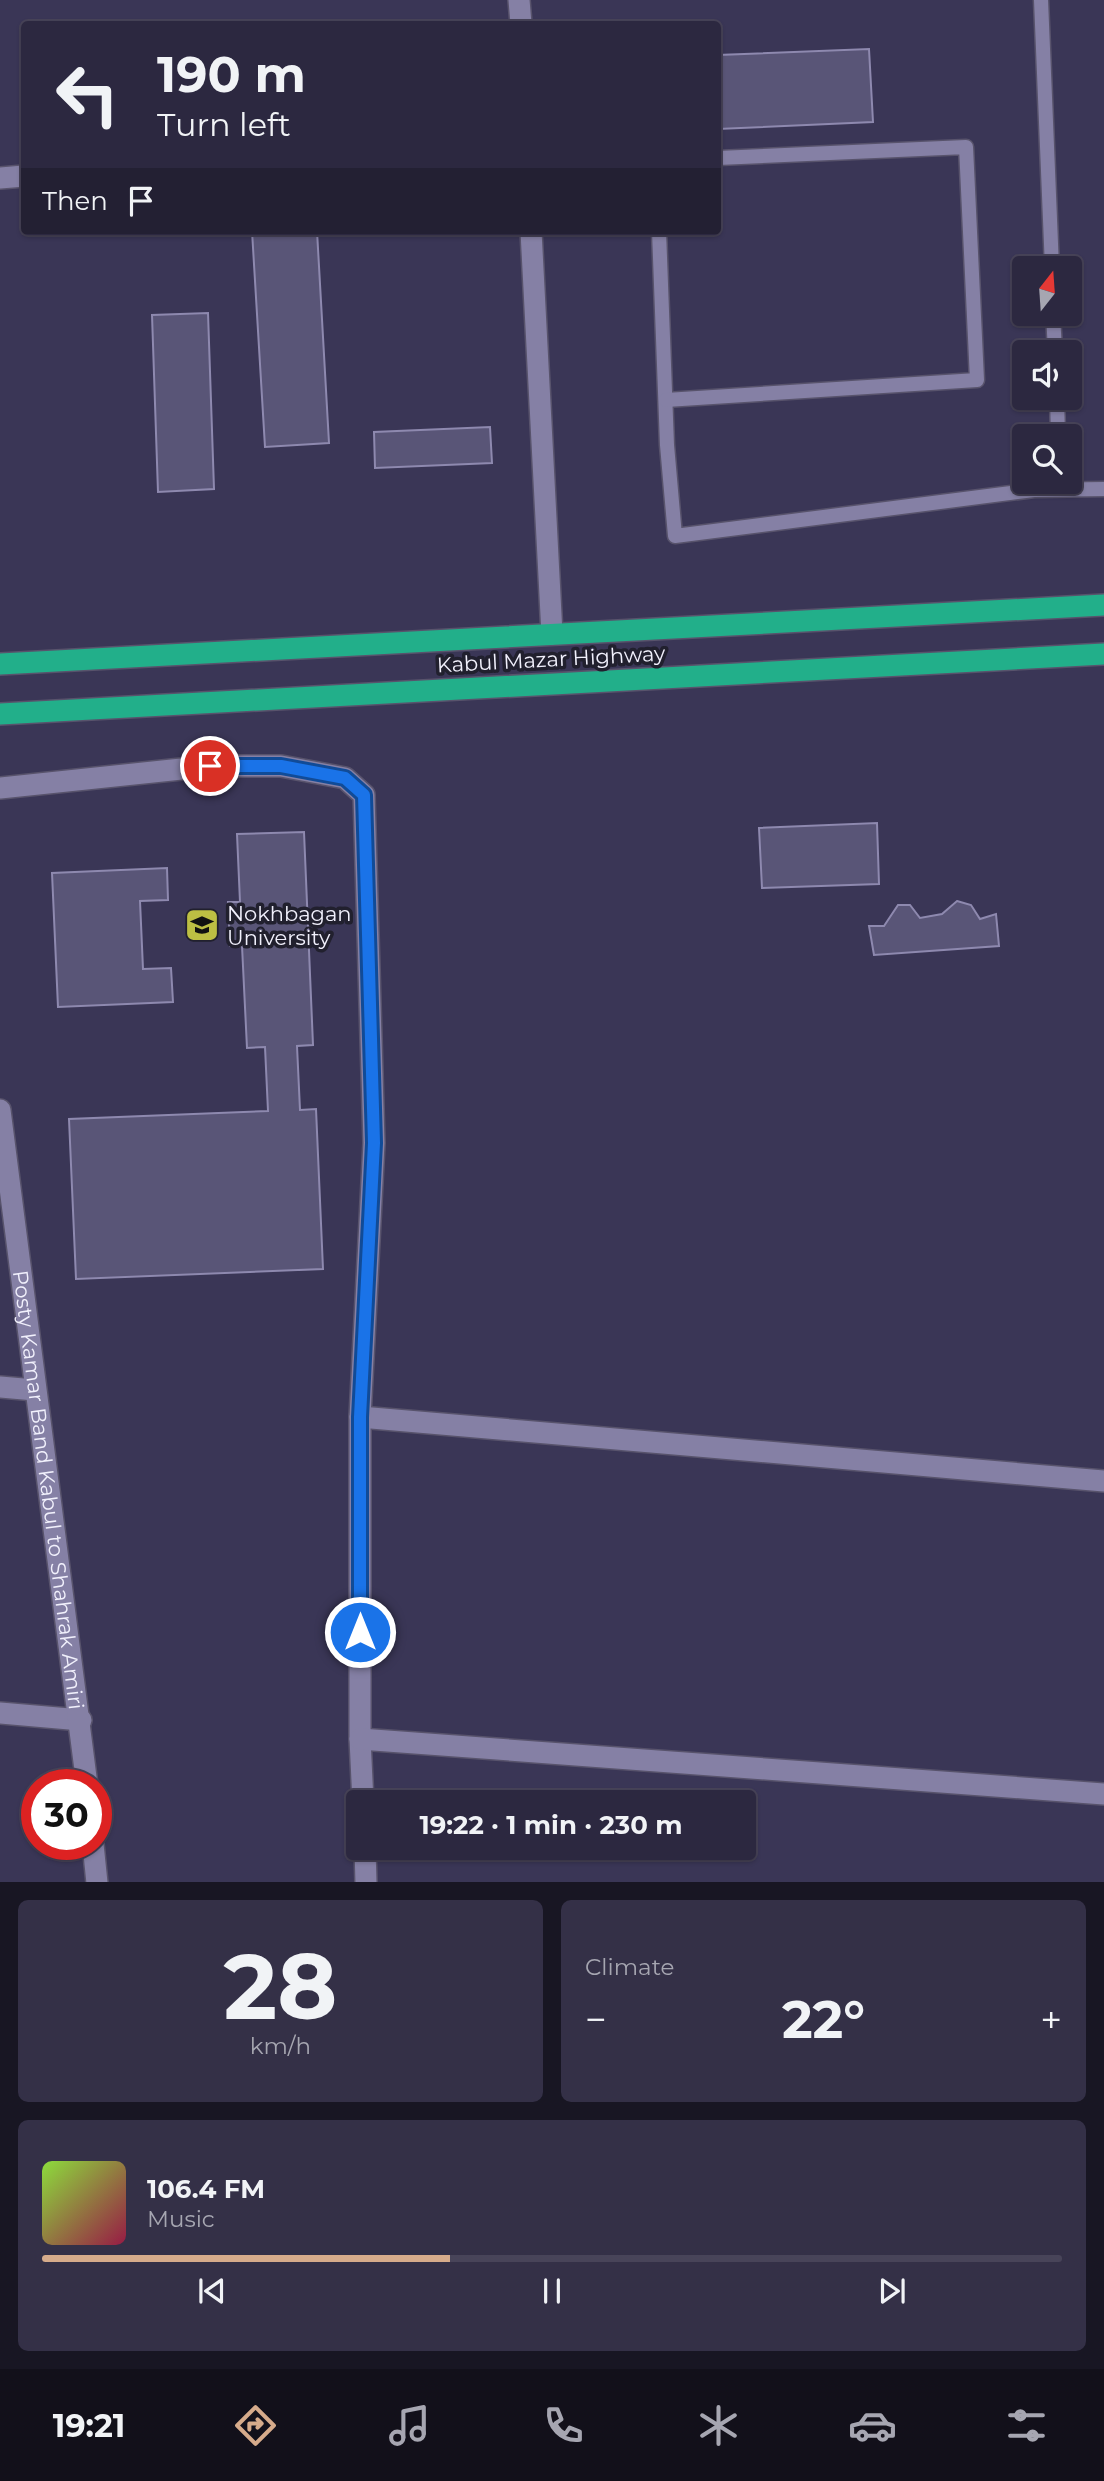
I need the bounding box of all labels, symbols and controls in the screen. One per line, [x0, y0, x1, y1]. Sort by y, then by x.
text: 190 m [157, 45, 306, 104]
icon: left [42, 49, 133, 140]
text: Turn left [157, 105, 291, 144]
icon: arrive [122, 182, 160, 220]
text: Then [42, 185, 108, 217]
north arrow [1012, 256, 1082, 326]
map controls [1012, 256, 1082, 494]
button: sound [1012, 340, 1082, 410]
button: search [1012, 424, 1082, 494]
street label: Kabul Mazar Highway [436, 641, 666, 677]
pin [180, 736, 240, 796]
icon: arrive [191, 747, 229, 785]
place label: Nokhbagan University [227, 901, 352, 950]
school or university icon: Nokhbagan University [183, 906, 221, 944]
street label: Posty Kamar Band Kabul to Shahrak Amiri [8, 1269, 90, 1711]
position arrow [323, 1595, 397, 1669]
speed limit sign: 30 [21, 1769, 112, 1860]
text: 19:22 · 1 min · 230 m [419, 1809, 683, 1841]
text: 28 [224, 1931, 337, 2042]
text: Climate [585, 1953, 674, 1981]
text: 22° [782, 1988, 865, 2051]
text: − [585, 1996, 607, 2043]
text: + [1040, 1996, 1062, 2043]
text: km/h [250, 2032, 311, 2060]
text: 106.4 FM [147, 2173, 265, 2205]
text: Music [147, 2205, 215, 2233]
icon: previous [193, 2272, 231, 2310]
icon: pause [533, 2272, 571, 2310]
icon: next [873, 2272, 911, 2310]
icon: directions [231, 2401, 280, 2450]
icon: music [385, 2401, 434, 2450]
icon: phone [539, 2401, 588, 2450]
icon: climate [694, 2401, 743, 2450]
icon: car [848, 2401, 897, 2450]
icon: filters [1002, 2401, 1051, 2450]
text: 19:21 [53, 2406, 125, 2445]

